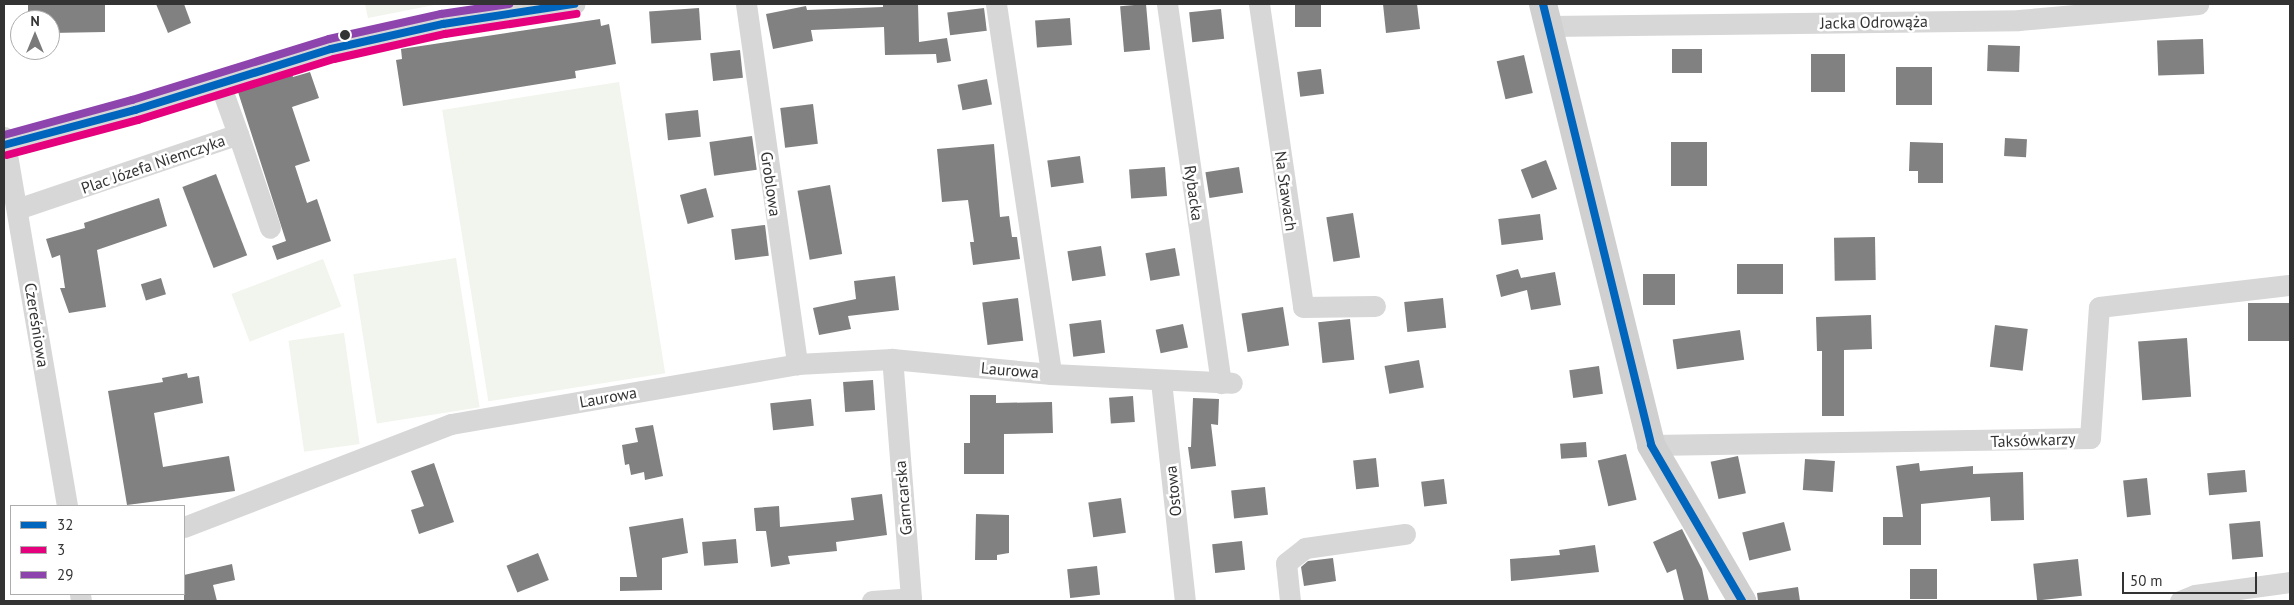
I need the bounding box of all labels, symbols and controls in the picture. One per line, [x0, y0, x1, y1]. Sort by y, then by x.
north arrow [10, 10, 60, 60]
street label: Jacka Odrowąża [1820, 11, 1928, 33]
text: N [30, 12, 40, 30]
unlabelled marker [340, 30, 350, 40]
street label: Plac Józefa Niemczyka [78, 130, 228, 198]
street label: Groblowa [757, 150, 785, 218]
street label: Na Stawach [1271, 150, 1301, 232]
street label: Rybacka [1181, 164, 1207, 222]
street label: Czereśniowa [21, 281, 53, 369]
street label: Laurowa [980, 358, 1040, 382]
street label: Laurowa [578, 383, 638, 411]
street label: Taksówkarzy [1990, 429, 2076, 451]
street label: Garncarska [890, 460, 916, 536]
street label: Ostowa [1161, 465, 1185, 517]
legend [10, 505, 185, 595]
text: 32 [57, 515, 73, 534]
text: 3 [57, 540, 65, 559]
scale bar [2124, 562, 2259, 594]
text: 29 [57, 565, 73, 584]
text: 50 m [2130, 571, 2163, 590]

